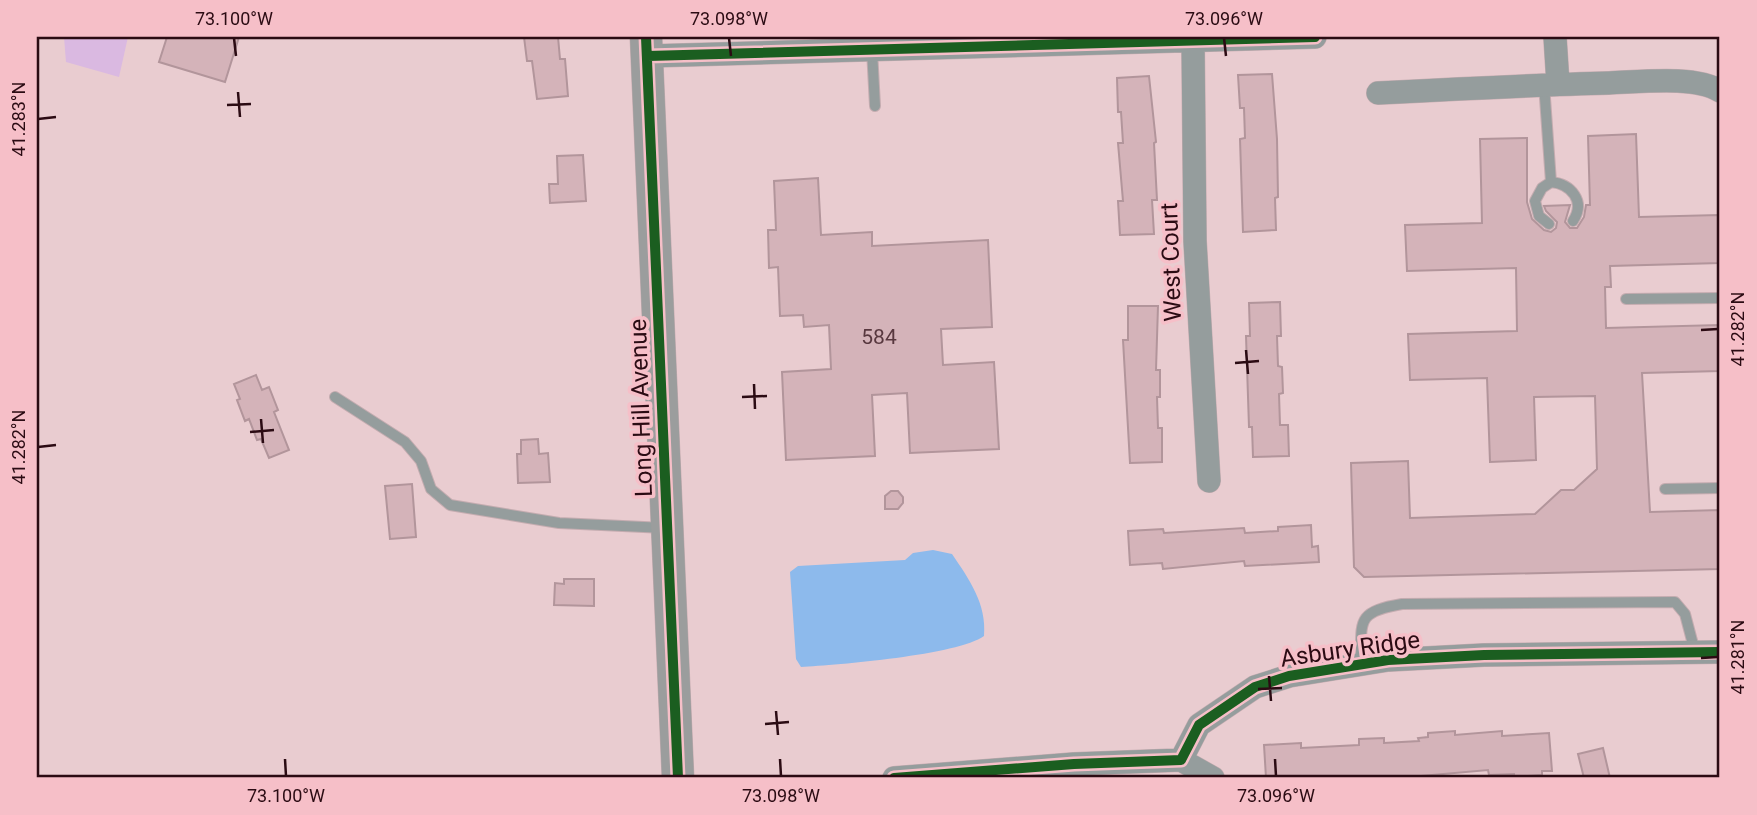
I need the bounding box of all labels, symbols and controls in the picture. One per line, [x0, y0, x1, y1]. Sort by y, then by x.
text: 73.100°W [195, 8, 273, 29]
text: 73.098°W [690, 8, 768, 29]
text: 73.096°W [1185, 8, 1263, 29]
text: 41.283°N [8, 82, 29, 156]
street label: West Court [1155, 202, 1187, 322]
text: 41.282°N [1727, 292, 1748, 366]
street label: Long Hill Avenue [624, 318, 658, 498]
house number: 584 [861, 325, 897, 349]
text: 41.282°N [8, 410, 29, 484]
text: 41.281°N [1727, 620, 1748, 694]
street label: Asbury Ridge [1278, 625, 1422, 673]
text: 73.100°W [247, 785, 325, 806]
text: 73.098°W [742, 785, 820, 806]
text: 73.096°W [1237, 785, 1315, 806]

